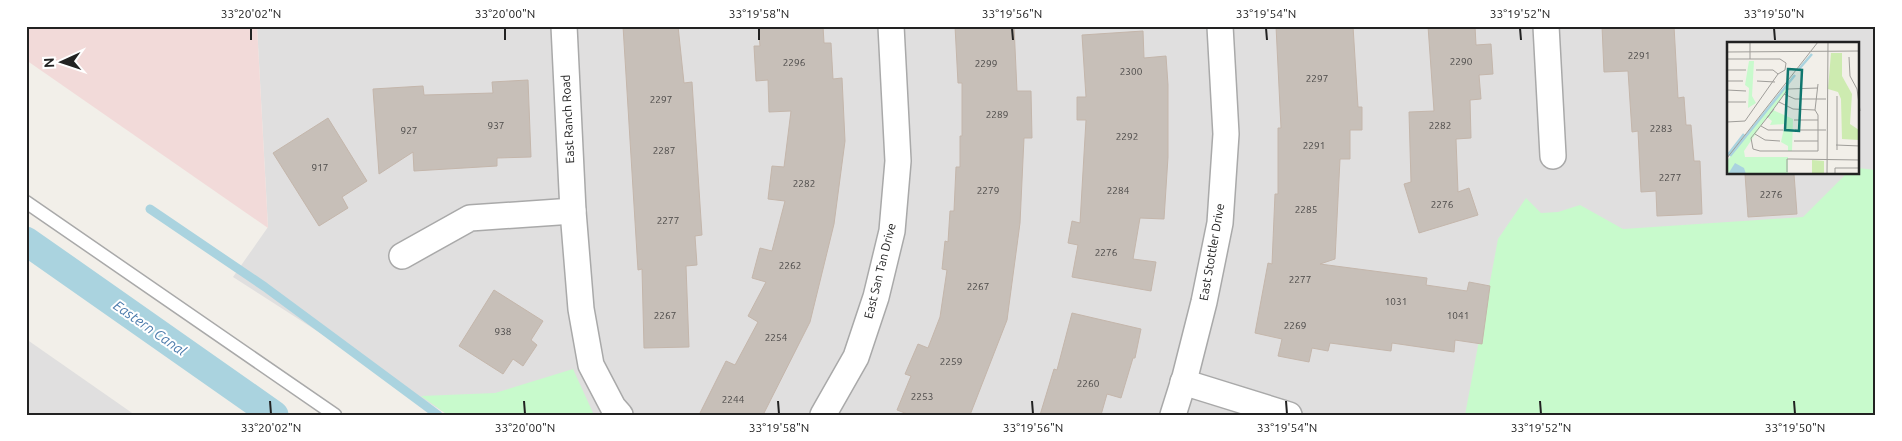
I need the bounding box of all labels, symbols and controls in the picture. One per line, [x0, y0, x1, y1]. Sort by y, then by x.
text: 33°20'02"N [221, 7, 281, 20]
text: 33°20'00"N [475, 7, 535, 20]
text: 33°19'58"N [729, 7, 789, 20]
text: 33°19'56"N [982, 7, 1042, 20]
text: 33°19'54"N [1236, 7, 1296, 20]
text: 33°19'52"N [1490, 7, 1550, 20]
text: 33°19'50"N [1744, 7, 1804, 20]
north arrow [38, 38, 88, 88]
inset map [1727, 42, 1860, 175]
house number: 2291 [1628, 50, 1650, 61]
house number: 2290 [1450, 56, 1473, 67]
text: N [41, 57, 57, 68]
house number: 2296 [783, 57, 806, 68]
house number: 2299 [975, 58, 997, 69]
house number: 2300 [1120, 66, 1143, 77]
house number: 2297 [1306, 73, 1328, 84]
street label: East Ranch Road [559, 74, 576, 164]
house number: 2297 [650, 94, 672, 105]
house number: 2289 [986, 109, 1008, 120]
house number: 937 [488, 120, 504, 131]
house number: 2282 [1429, 120, 1451, 131]
house number: 2283 [1650, 123, 1672, 134]
house number: 927 [401, 125, 417, 136]
house number: 2292 [1116, 131, 1138, 142]
house number: 2291 [1303, 140, 1325, 151]
house number: 2287 [653, 145, 675, 156]
house number: 917 [312, 162, 328, 173]
house number: 2277 [1659, 172, 1681, 183]
house number: 2282 [793, 178, 815, 189]
house number: 2279 [977, 185, 999, 196]
house number: 2284 [1107, 185, 1130, 196]
house number: 2276 [1760, 189, 1783, 200]
house number: 2276 [1431, 199, 1454, 210]
street label: East Stottler Drive [1197, 202, 1226, 302]
house number: 2285 [1295, 204, 1317, 215]
house number: 2277 [657, 215, 679, 226]
street label: East San Tan Drive [861, 222, 898, 320]
house number: 2276 [1095, 247, 1118, 258]
house number: 2262 [779, 260, 801, 271]
house number: 2277 [1289, 274, 1311, 285]
house number: 2267 [967, 281, 989, 292]
house number: 1031 [1385, 296, 1407, 307]
water label: Eastern Canal [111, 297, 189, 359]
house number: 2267 [654, 310, 676, 321]
house number: 1041 [1447, 310, 1469, 321]
house number: 2269 [1284, 320, 1306, 331]
house number: 938 [495, 326, 512, 337]
house number: 2254 [765, 332, 788, 343]
house number: 2259 [940, 356, 962, 367]
house number: 2260 [1077, 378, 1100, 389]
house number: 2253 [911, 391, 933, 402]
house number: 2244 [722, 394, 745, 405]
text: 33°20'02"N [241, 421, 301, 434]
text: 33°20'00"N [495, 421, 555, 434]
text: 33°19'58"N [749, 421, 809, 434]
text: 33°19'56"N [1003, 421, 1063, 434]
text: 33°19'54"N [1257, 421, 1317, 434]
text: 33°19'52"N [1511, 421, 1571, 434]
text: 33°19'50"N [1765, 421, 1825, 434]

